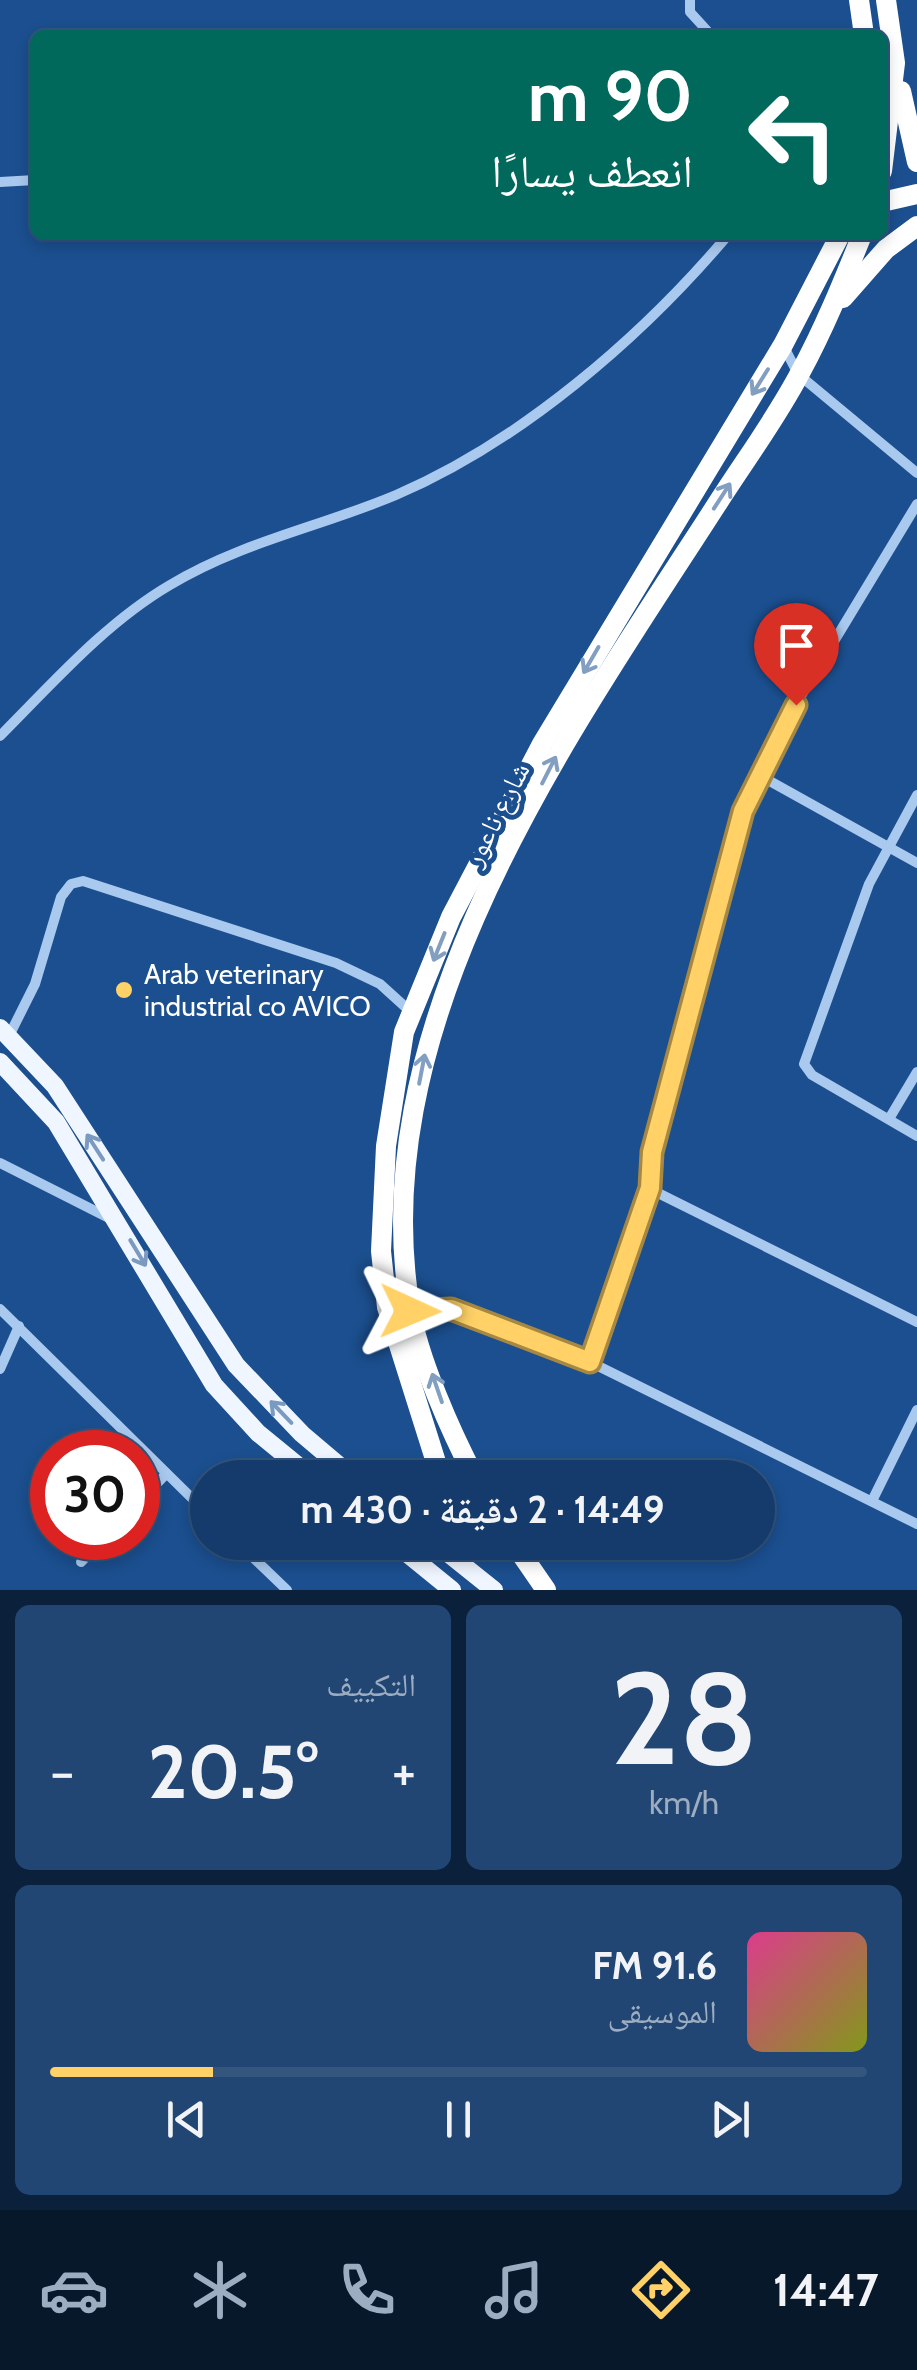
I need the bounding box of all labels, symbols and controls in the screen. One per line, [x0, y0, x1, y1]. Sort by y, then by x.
text: 90 m [528, 53, 693, 139]
icon: left [728, 70, 858, 200]
text: انعطف يسارًا [491, 144, 693, 198]
one-way arrow [750, 367, 770, 396]
one-way arrow [712, 482, 733, 510]
pin [754, 603, 839, 706]
icon: arrive [769, 618, 824, 673]
one-way arrow [581, 645, 601, 674]
street label: شارع ناعور [455, 756, 538, 873]
one-way arrow [540, 756, 559, 786]
one-way arrow [429, 931, 447, 962]
place label: Arab veterinary industrial co AVICO [144, 957, 371, 1023]
marker: Arab veterinary industrial co AVICO [113, 979, 135, 1001]
one-way arrow [414, 1053, 433, 1085]
one-way arrow [85, 1134, 106, 1162]
one-way arrow [128, 1238, 148, 1267]
position arrow [358, 1259, 462, 1363]
one-way arrow [426, 1372, 444, 1404]
one-way arrow [269, 1401, 293, 1425]
speed limit sign: 30 [30, 1430, 160, 1560]
text: 14:49 · 2 دقيقة · 430 m [301, 1486, 664, 1533]
text: 28 [610, 1639, 758, 1797]
text: التكييف [326, 1665, 416, 1704]
text: 20.5° [148, 1726, 318, 1817]
text: − [50, 1738, 74, 1805]
text: + [392, 1738, 416, 1805]
text: km/h [649, 1783, 719, 1822]
text: 91.6 FM [592, 1942, 717, 1989]
text: الموسيقى [607, 1992, 717, 2031]
icon: previous [159, 2092, 214, 2147]
icon: pause [431, 2092, 486, 2147]
icon: next [703, 2092, 758, 2147]
icon: car [39, 2255, 109, 2325]
icon: climate [185, 2255, 255, 2325]
icon: phone [332, 2255, 402, 2325]
icon: music [479, 2255, 549, 2325]
icon: directions [626, 2255, 696, 2325]
text: 14:47 [773, 2263, 879, 2317]

